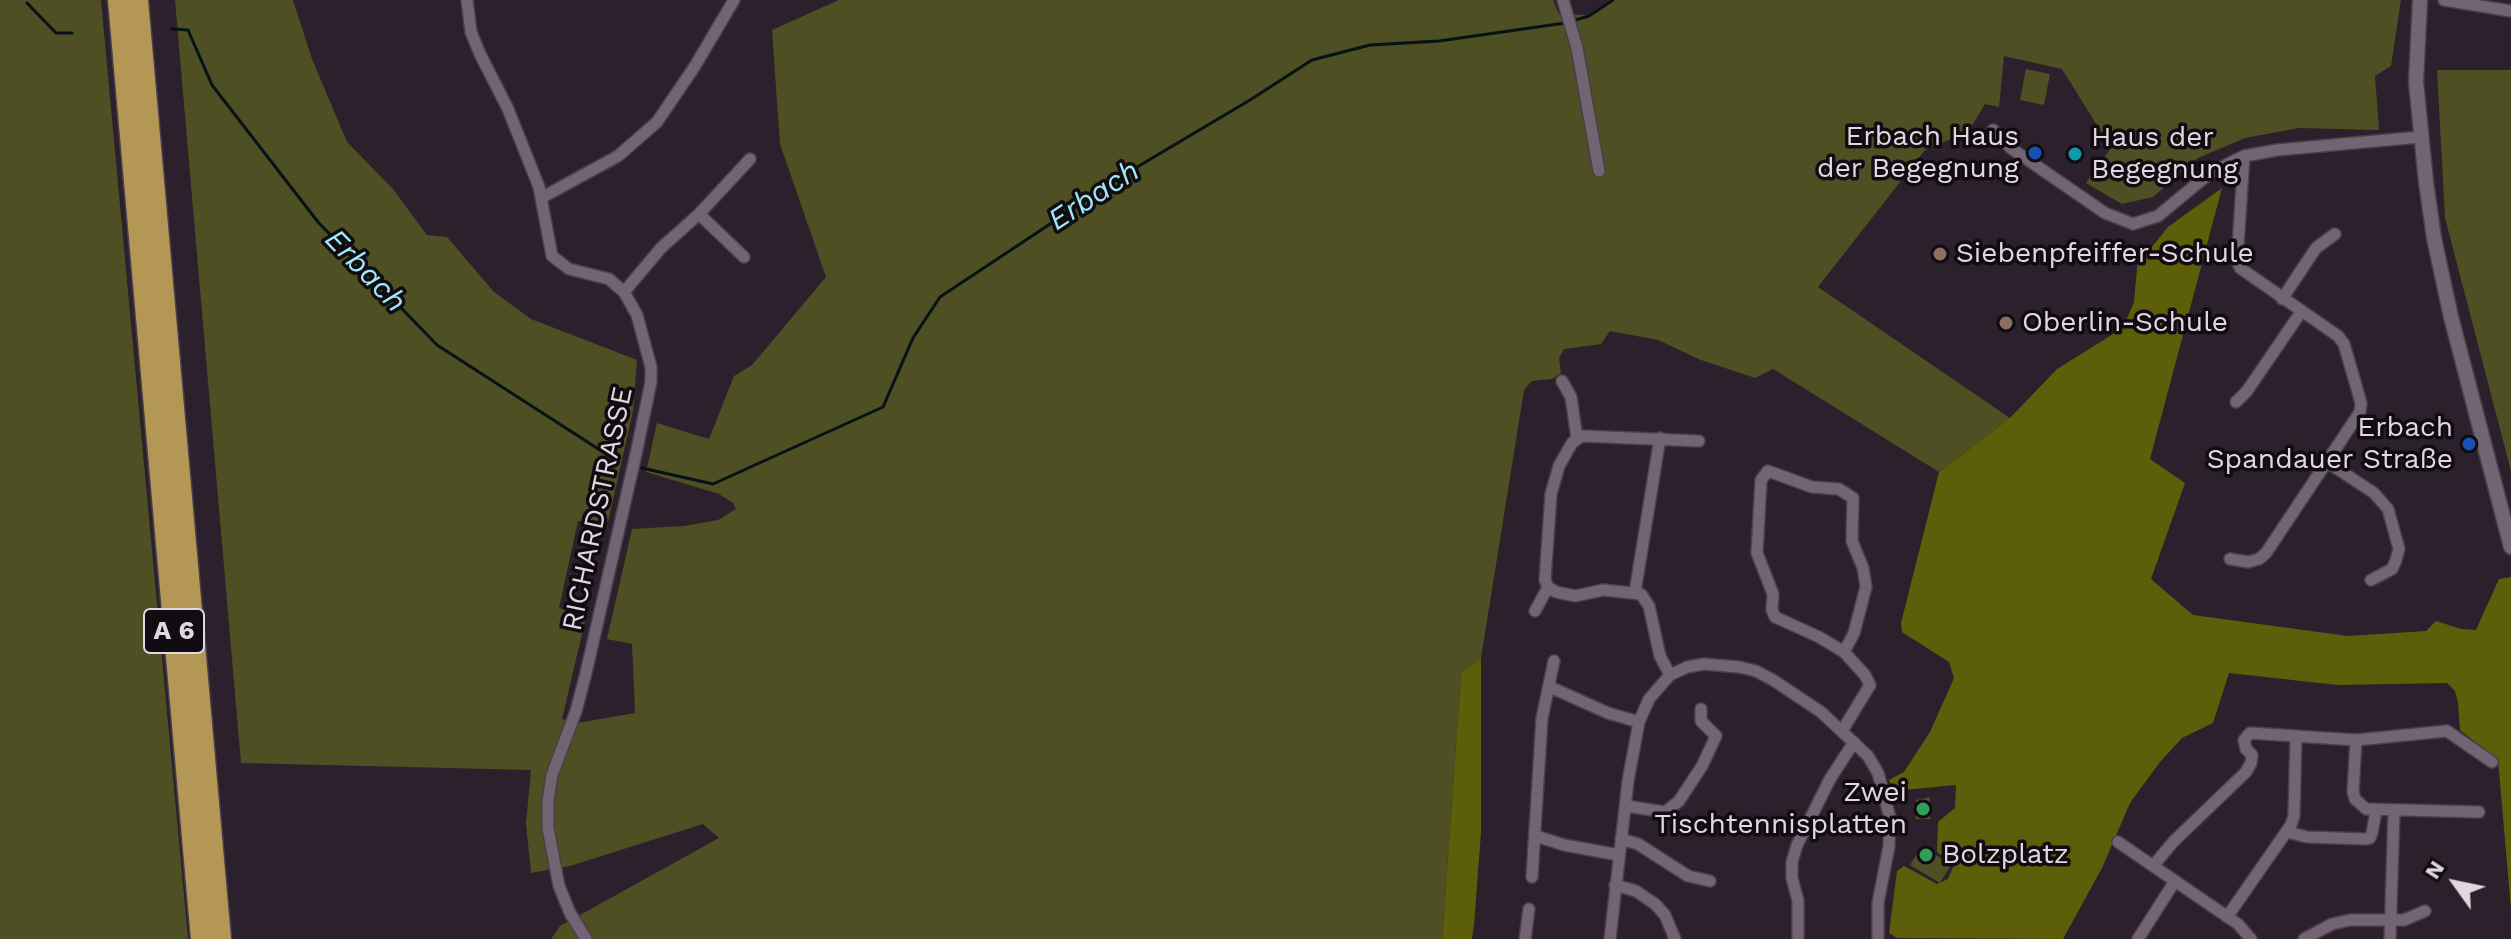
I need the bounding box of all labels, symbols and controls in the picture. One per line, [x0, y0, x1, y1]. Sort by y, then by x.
place label: Erbach Haus der Begegnung [1817, 120, 2019, 186]
place label: Haus der Begegnung [2091, 121, 2238, 187]
marker: Erbach Haus der Begegnung [2026, 144, 2044, 162]
marker: Haus der Begegnung [2066, 145, 2084, 163]
water label: Erbach [1042, 153, 1146, 239]
water label: Erbach [317, 222, 413, 320]
place label: Siebenpfeiffer-Schule [1956, 237, 2254, 271]
marker: Siebenpfeiffer-Schule [1931, 245, 1949, 263]
place label: Oberlin-Schule [2022, 306, 2228, 340]
marker: Oberlin-Schule [1997, 314, 2015, 332]
street label: RICHARDSTRASSE [556, 384, 640, 634]
place label: Erbach Spandauer Straße [2207, 411, 2453, 477]
marker: Erbach Spandauer Straße [2460, 435, 2478, 453]
road number: A 6 [144, 609, 204, 653]
place label: Zwei Tischtennisplatten [1654, 776, 1907, 842]
marker: Zwei Tischtennisplatten [1914, 800, 1932, 818]
place label: Bolzplatz [1942, 838, 2069, 872]
north arrow [2415, 843, 2495, 923]
marker: Bolzplatz [1917, 846, 1935, 864]
text: N [2420, 856, 2449, 883]

